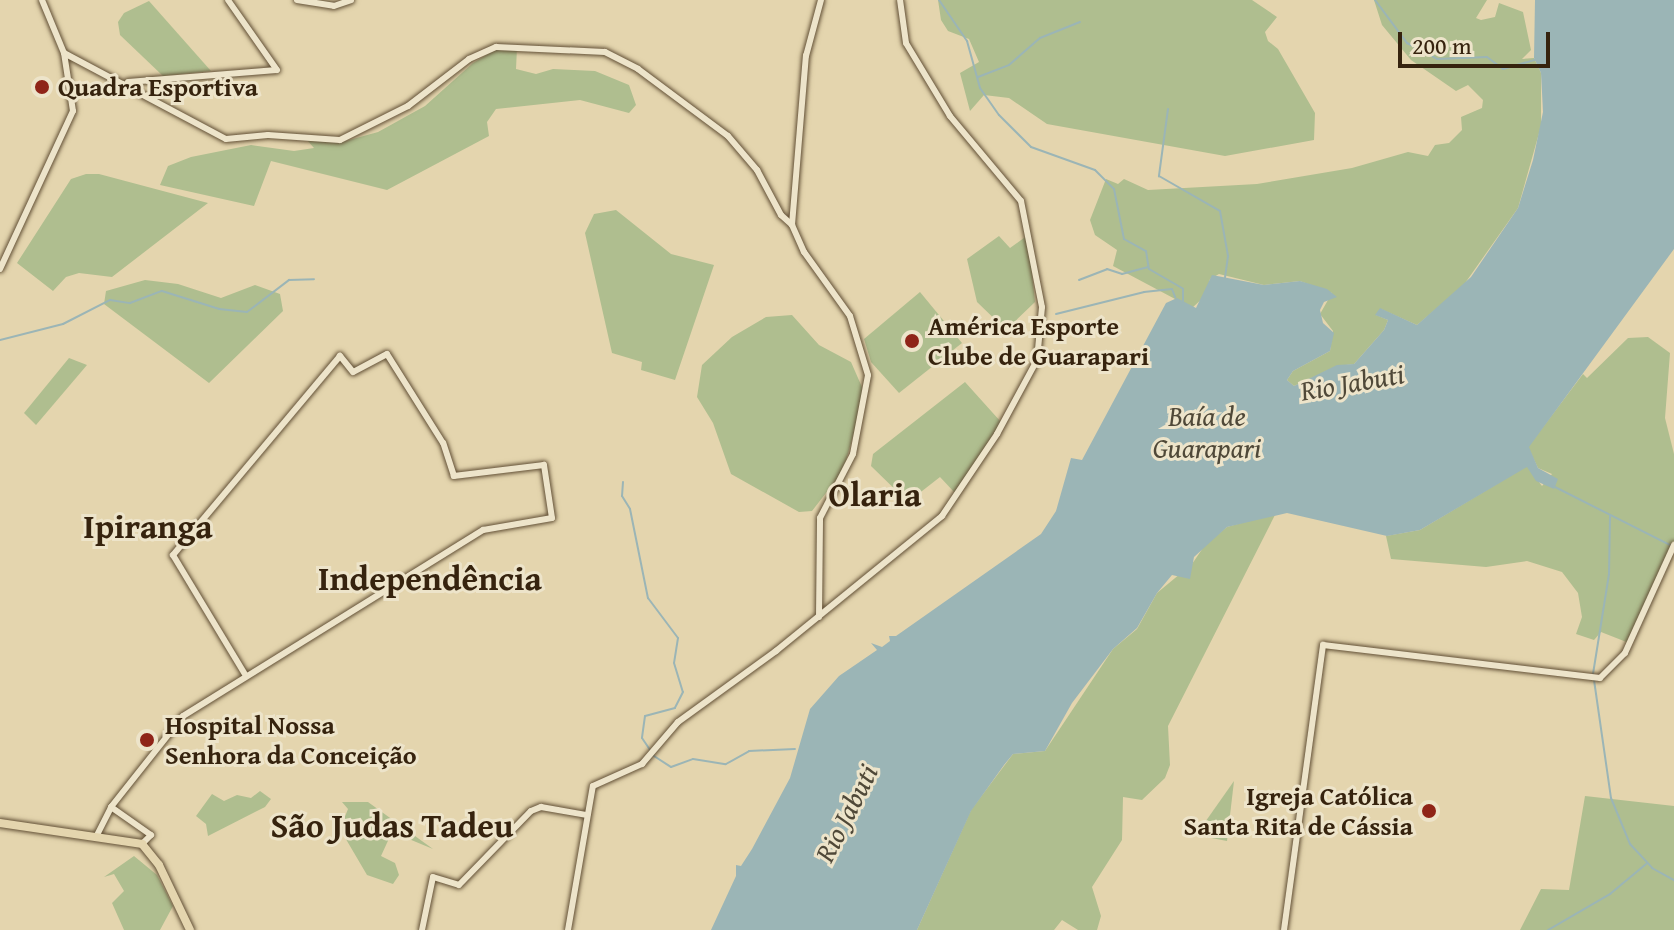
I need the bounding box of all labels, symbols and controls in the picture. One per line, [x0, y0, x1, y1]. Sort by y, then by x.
scale bar [1402, 16, 1554, 66]
text: 200 m [1412, 28, 1472, 63]
place label: Quadra Esportiva [58, 71, 258, 103]
marker: Quadra Esportiva [33, 78, 51, 96]
place label: América Esporte Clube de Guarapari [928, 310, 1149, 372]
marker: América Esporte Clube de Guarapari [903, 332, 921, 350]
water label: Rio Jabuti [1298, 356, 1406, 408]
water label: Baía de Guarapari [1153, 399, 1261, 465]
district label: Olaria [829, 474, 921, 514]
district label: Ipiranga [83, 506, 213, 546]
district label: Independência [318, 558, 542, 598]
place label: Hospital Nossa Senhora da Conceição [165, 709, 417, 770]
marker: Hospital Nossa Senhora da Conceição [136, 729, 158, 751]
water label: Rio Jabuti [807, 759, 885, 867]
place label: Igreja Católica Santa Rita de Cássia [1184, 780, 1413, 842]
marker: Igreja Católica Santa Rita de Cássia [1420, 802, 1438, 820]
district label: São Judas Tadeu [271, 805, 513, 845]

